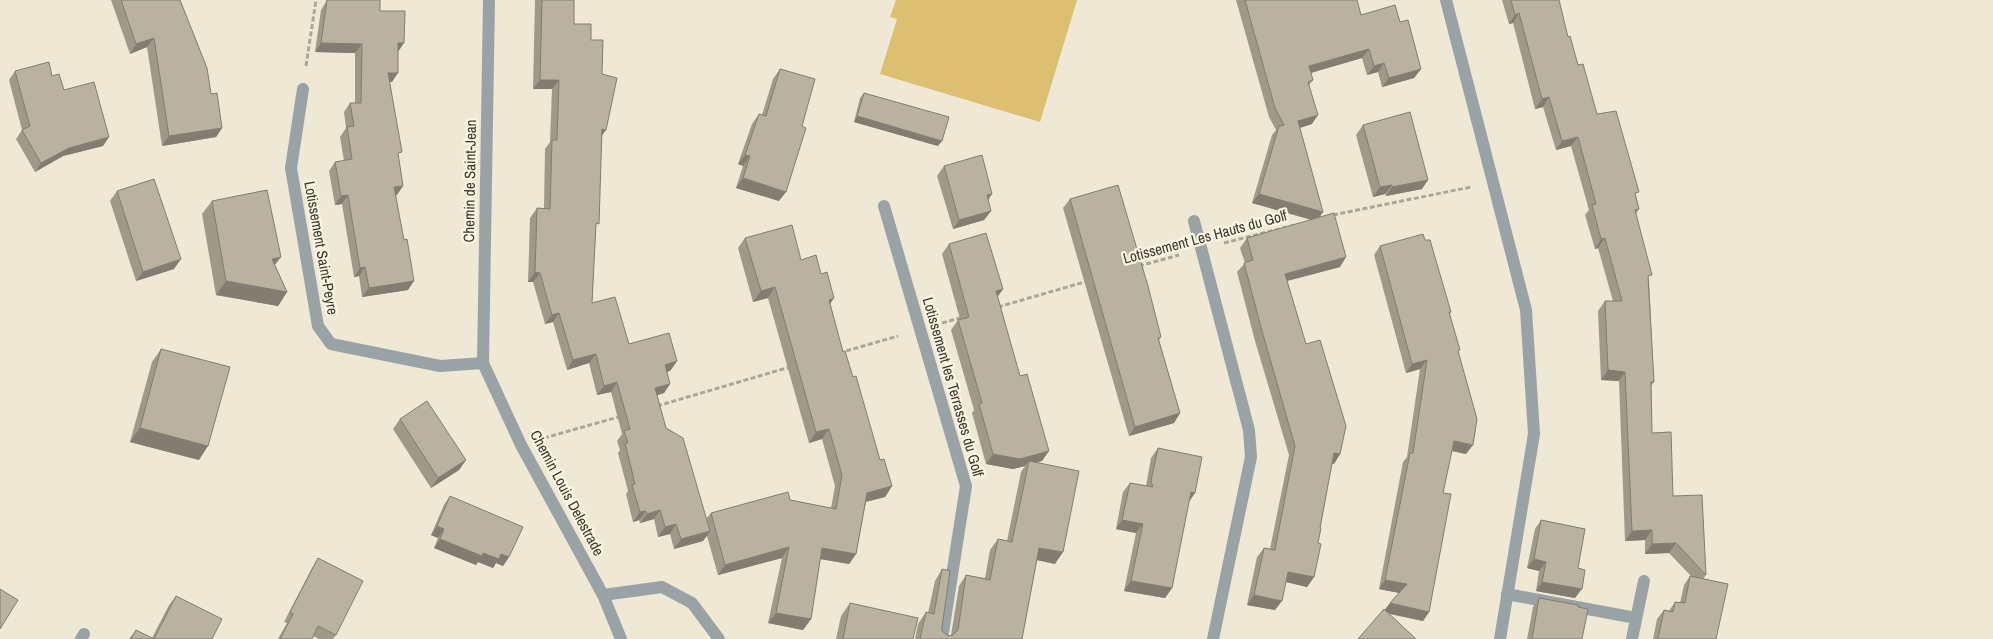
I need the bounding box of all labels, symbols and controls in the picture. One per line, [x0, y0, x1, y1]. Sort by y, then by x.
street label: Chemin de Saint-Jean [458, 119, 481, 243]
street label: Lotissement Saint-Peyre [299, 179, 344, 317]
street label: Lotissement Les Hauts du Golf [1121, 204, 1290, 269]
street label: Lotissement les Terrasses du Golf [918, 295, 989, 480]
street label: Chemin Louis Delestrade [525, 426, 610, 559]

